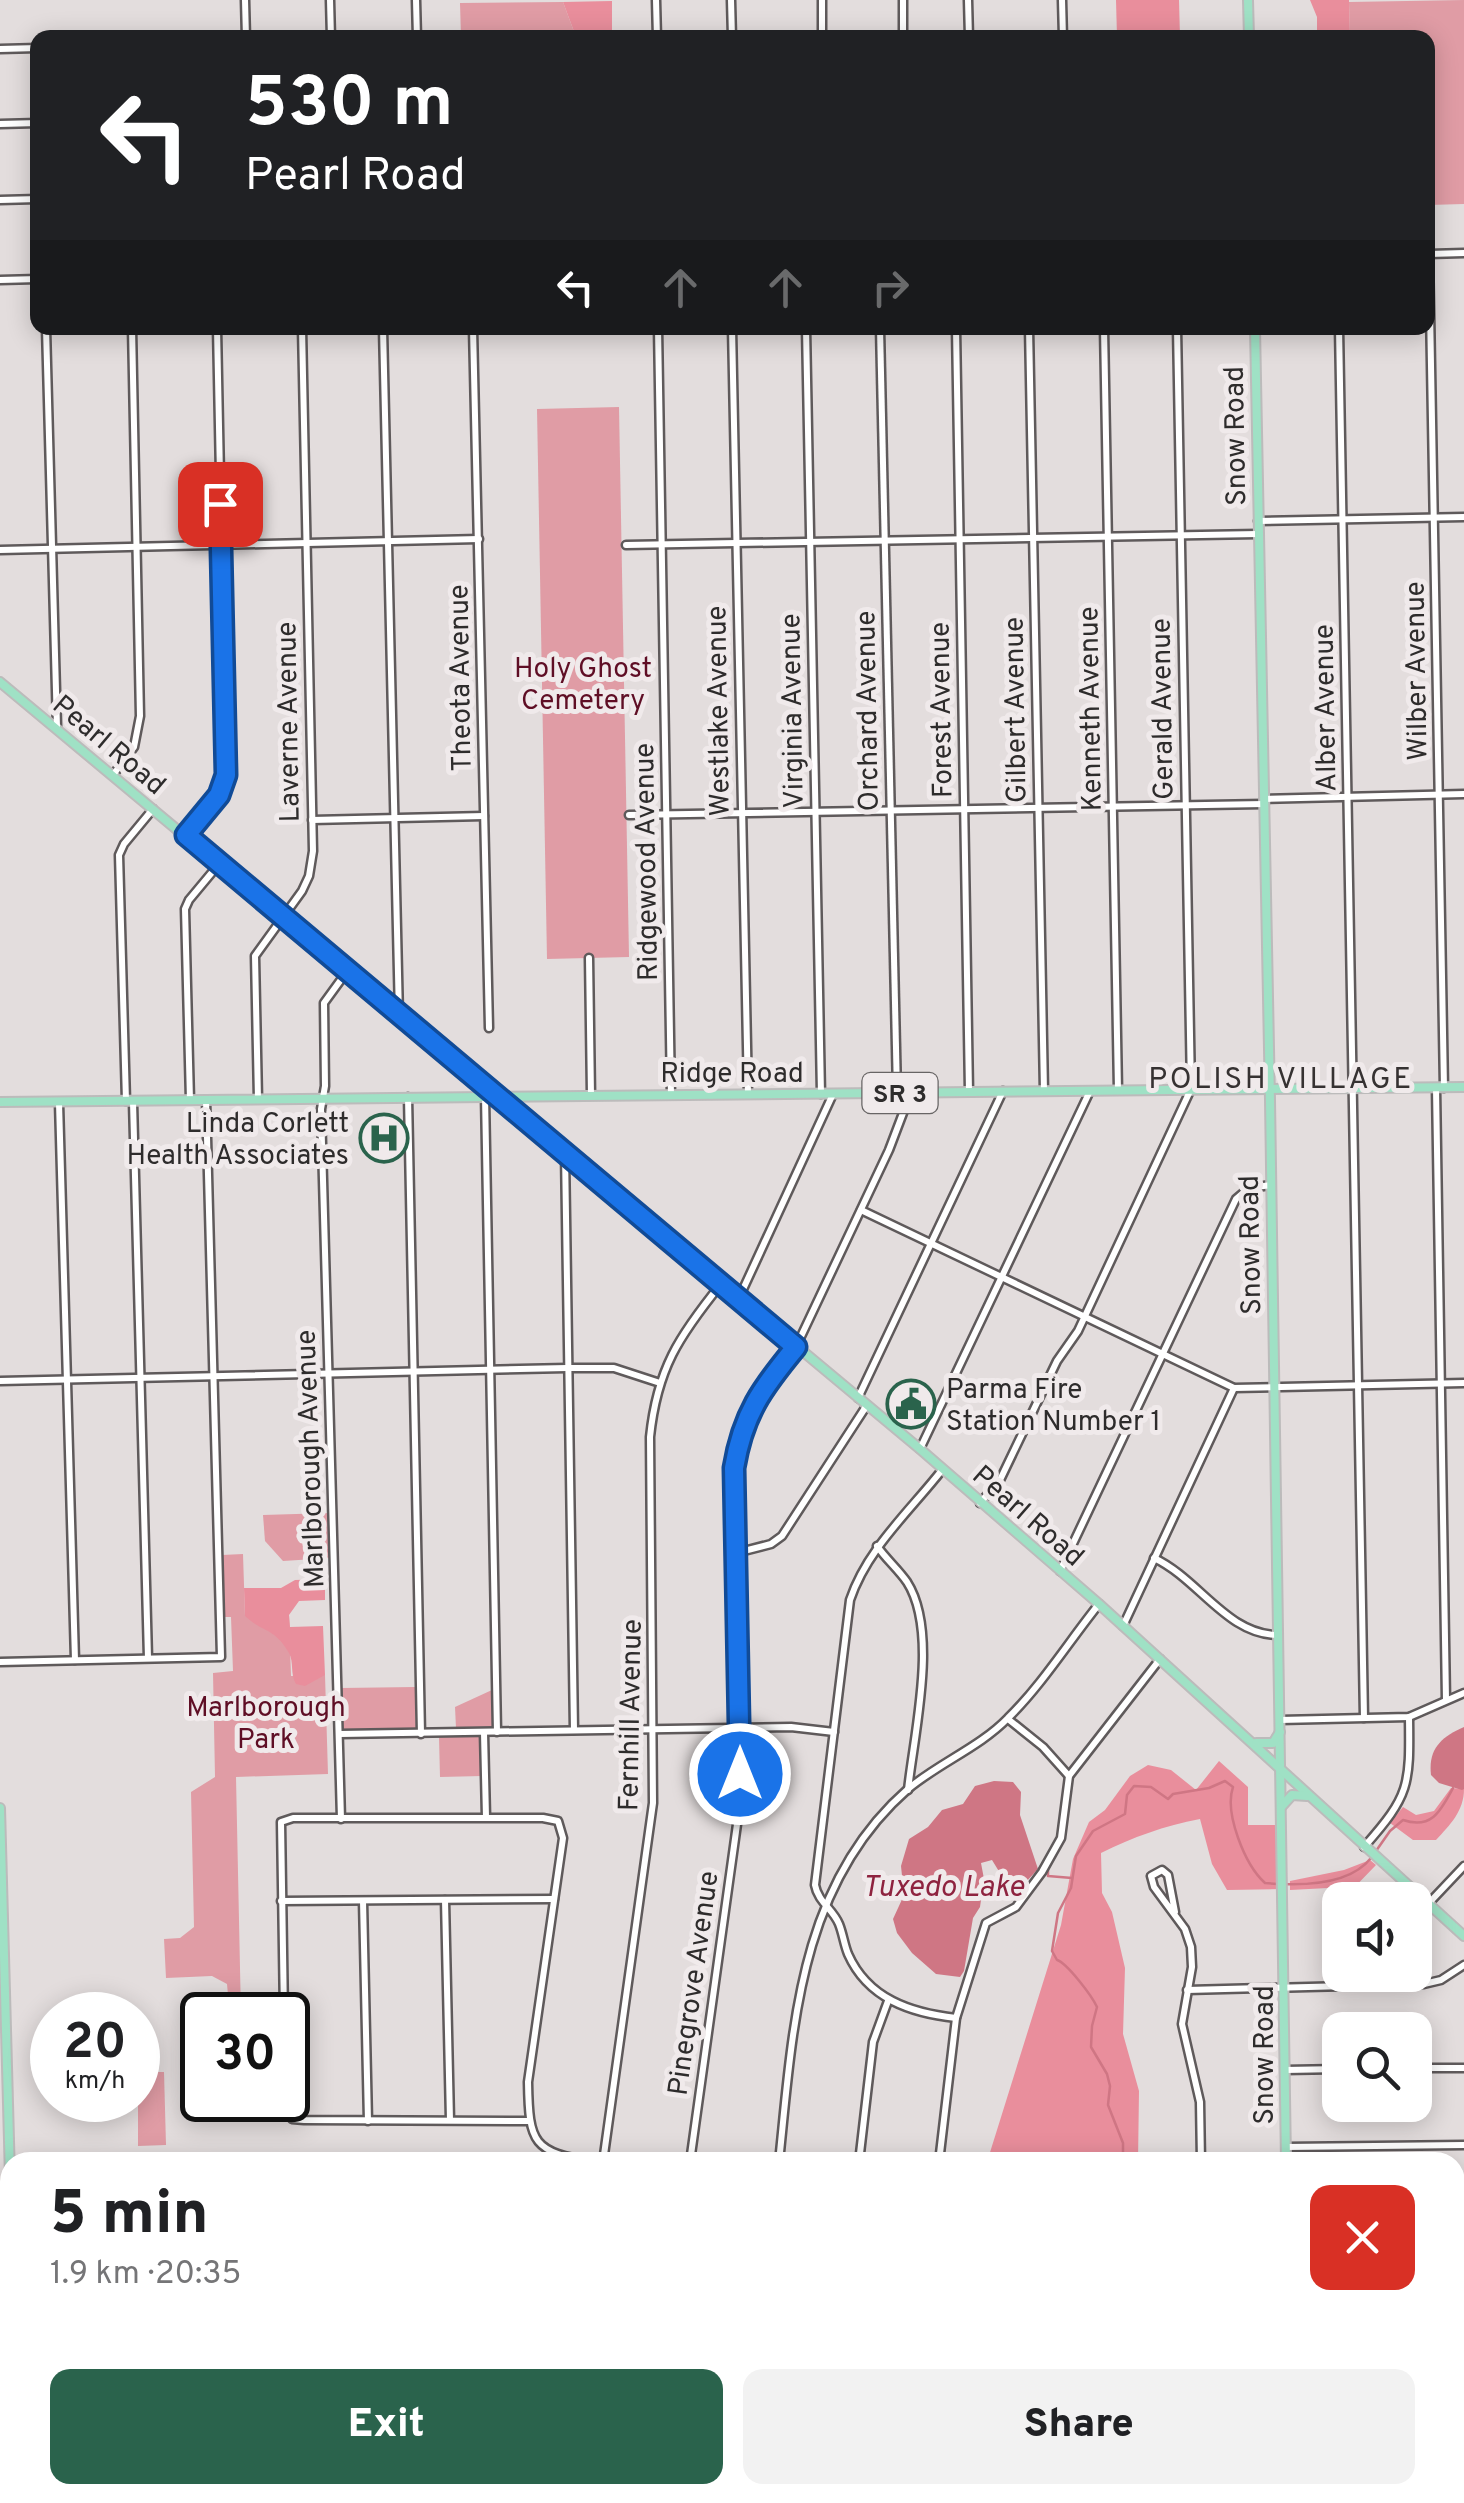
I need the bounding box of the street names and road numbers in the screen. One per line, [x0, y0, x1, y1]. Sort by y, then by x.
street label: Snow Road [1218, 366, 1256, 506]
street label: Wilber Avenue [1398, 581, 1438, 761]
street label: Theota Avenue [442, 584, 482, 772]
street label: Westlake Avenue [700, 605, 740, 817]
street label: Kenneth Avenue [1072, 606, 1112, 812]
street label: Orchard Avenue [849, 610, 889, 812]
street label: Virginia Avenue [774, 613, 814, 809]
street label: Gilbert Avenue [997, 617, 1037, 803]
street label: Gerald Avenue [1144, 618, 1184, 800]
street label: Laverne Avenue [270, 621, 310, 823]
street label: Forest Avenue [923, 621, 963, 798]
street label: Alber Avenue [1308, 624, 1346, 792]
street label: Pearl Road [44, 688, 172, 804]
street label: Ridgewood Avenue [628, 742, 668, 982]
street label: Ridge Road [660, 1057, 804, 1093]
road number: SR 3 [862, 1073, 938, 1113]
street label: Snow Road [1233, 1175, 1271, 1315]
street label: Marlborough Avenue [289, 1329, 334, 1589]
street label: Pearl Road [963, 1459, 1091, 1576]
street label: Fernhill Avenue [612, 1619, 652, 1811]
street label: Pinegrove Avenue [661, 1869, 729, 2098]
street label: Snow Road [1248, 1985, 1284, 2125]

